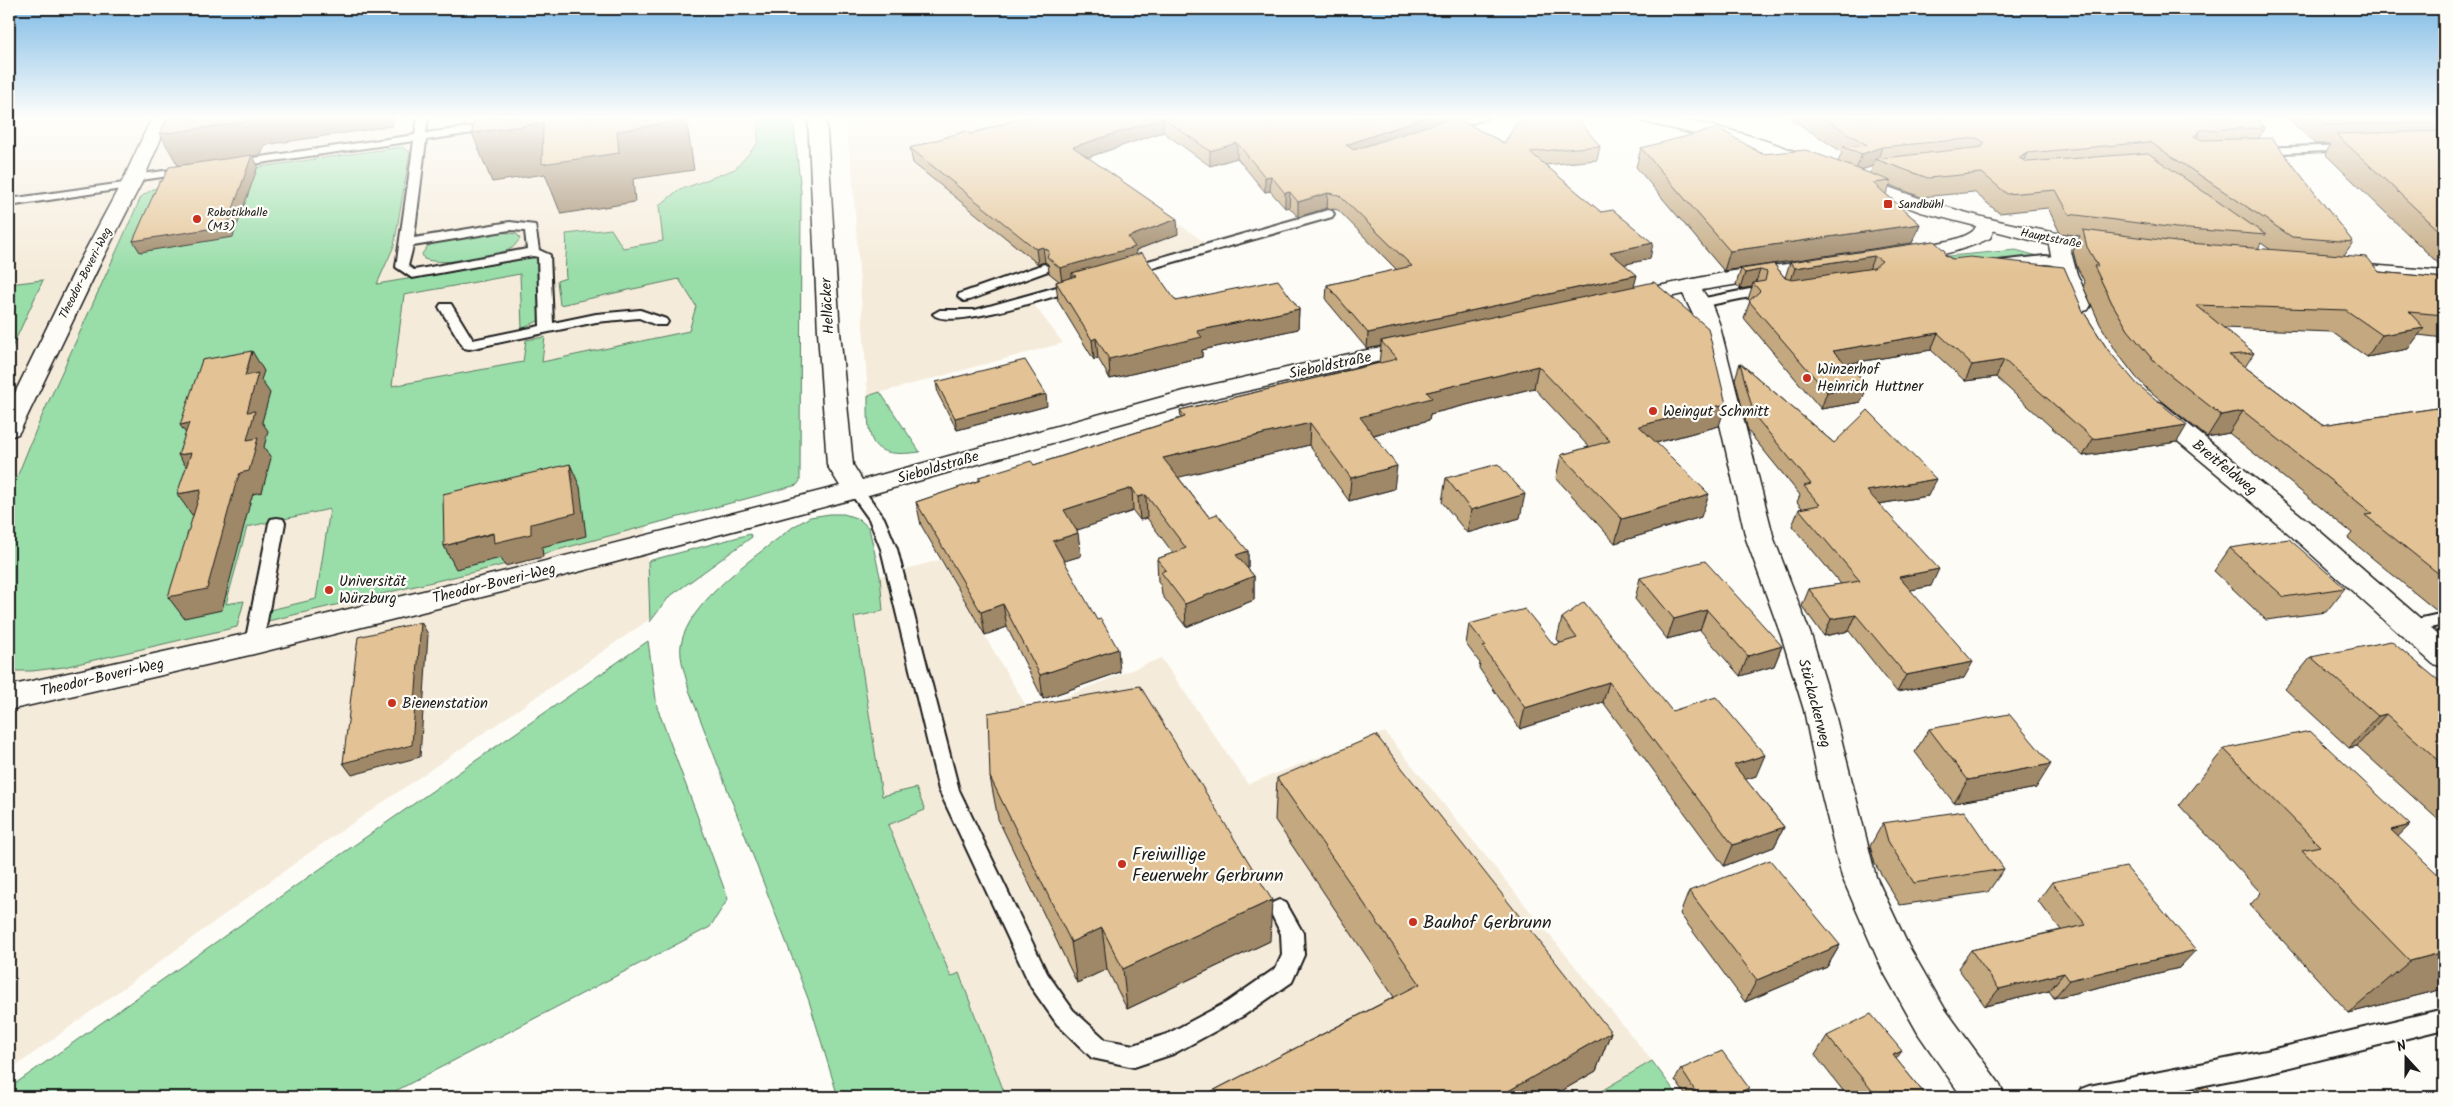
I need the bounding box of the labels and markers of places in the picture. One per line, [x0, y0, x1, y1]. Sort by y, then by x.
place label: Sandbühl [1898, 195, 1944, 214]
marker: Sandbühl [1882, 198, 1894, 210]
place label: Robotikhalle (M3) [207, 203, 268, 236]
marker: Robotikhalle (M3) [191, 213, 203, 225]
place label: Winzerhof Heinrich Huttner [1817, 358, 1924, 399]
marker: Winzerhof Heinrich Huttner [1801, 372, 1813, 384]
place label: Weingut Schmitt [1663, 400, 1769, 424]
marker: Weingut Schmitt [1647, 405, 1659, 417]
place label: Universität Würzburg [339, 570, 406, 611]
marker: Universität Würzburg [323, 584, 335, 596]
place label: Bienenstation [402, 692, 488, 716]
marker: Bienenstation [386, 697, 398, 709]
place label: Freiwillige Feuerwehr Gerbrunn [1132, 841, 1284, 891]
marker: Freiwillige Feuerwehr Gerbrunn [1116, 858, 1128, 870]
place label: Bauhof Gerbrunn [1423, 909, 1552, 938]
marker: Bauhof Gerbrunn [1407, 916, 1419, 928]

